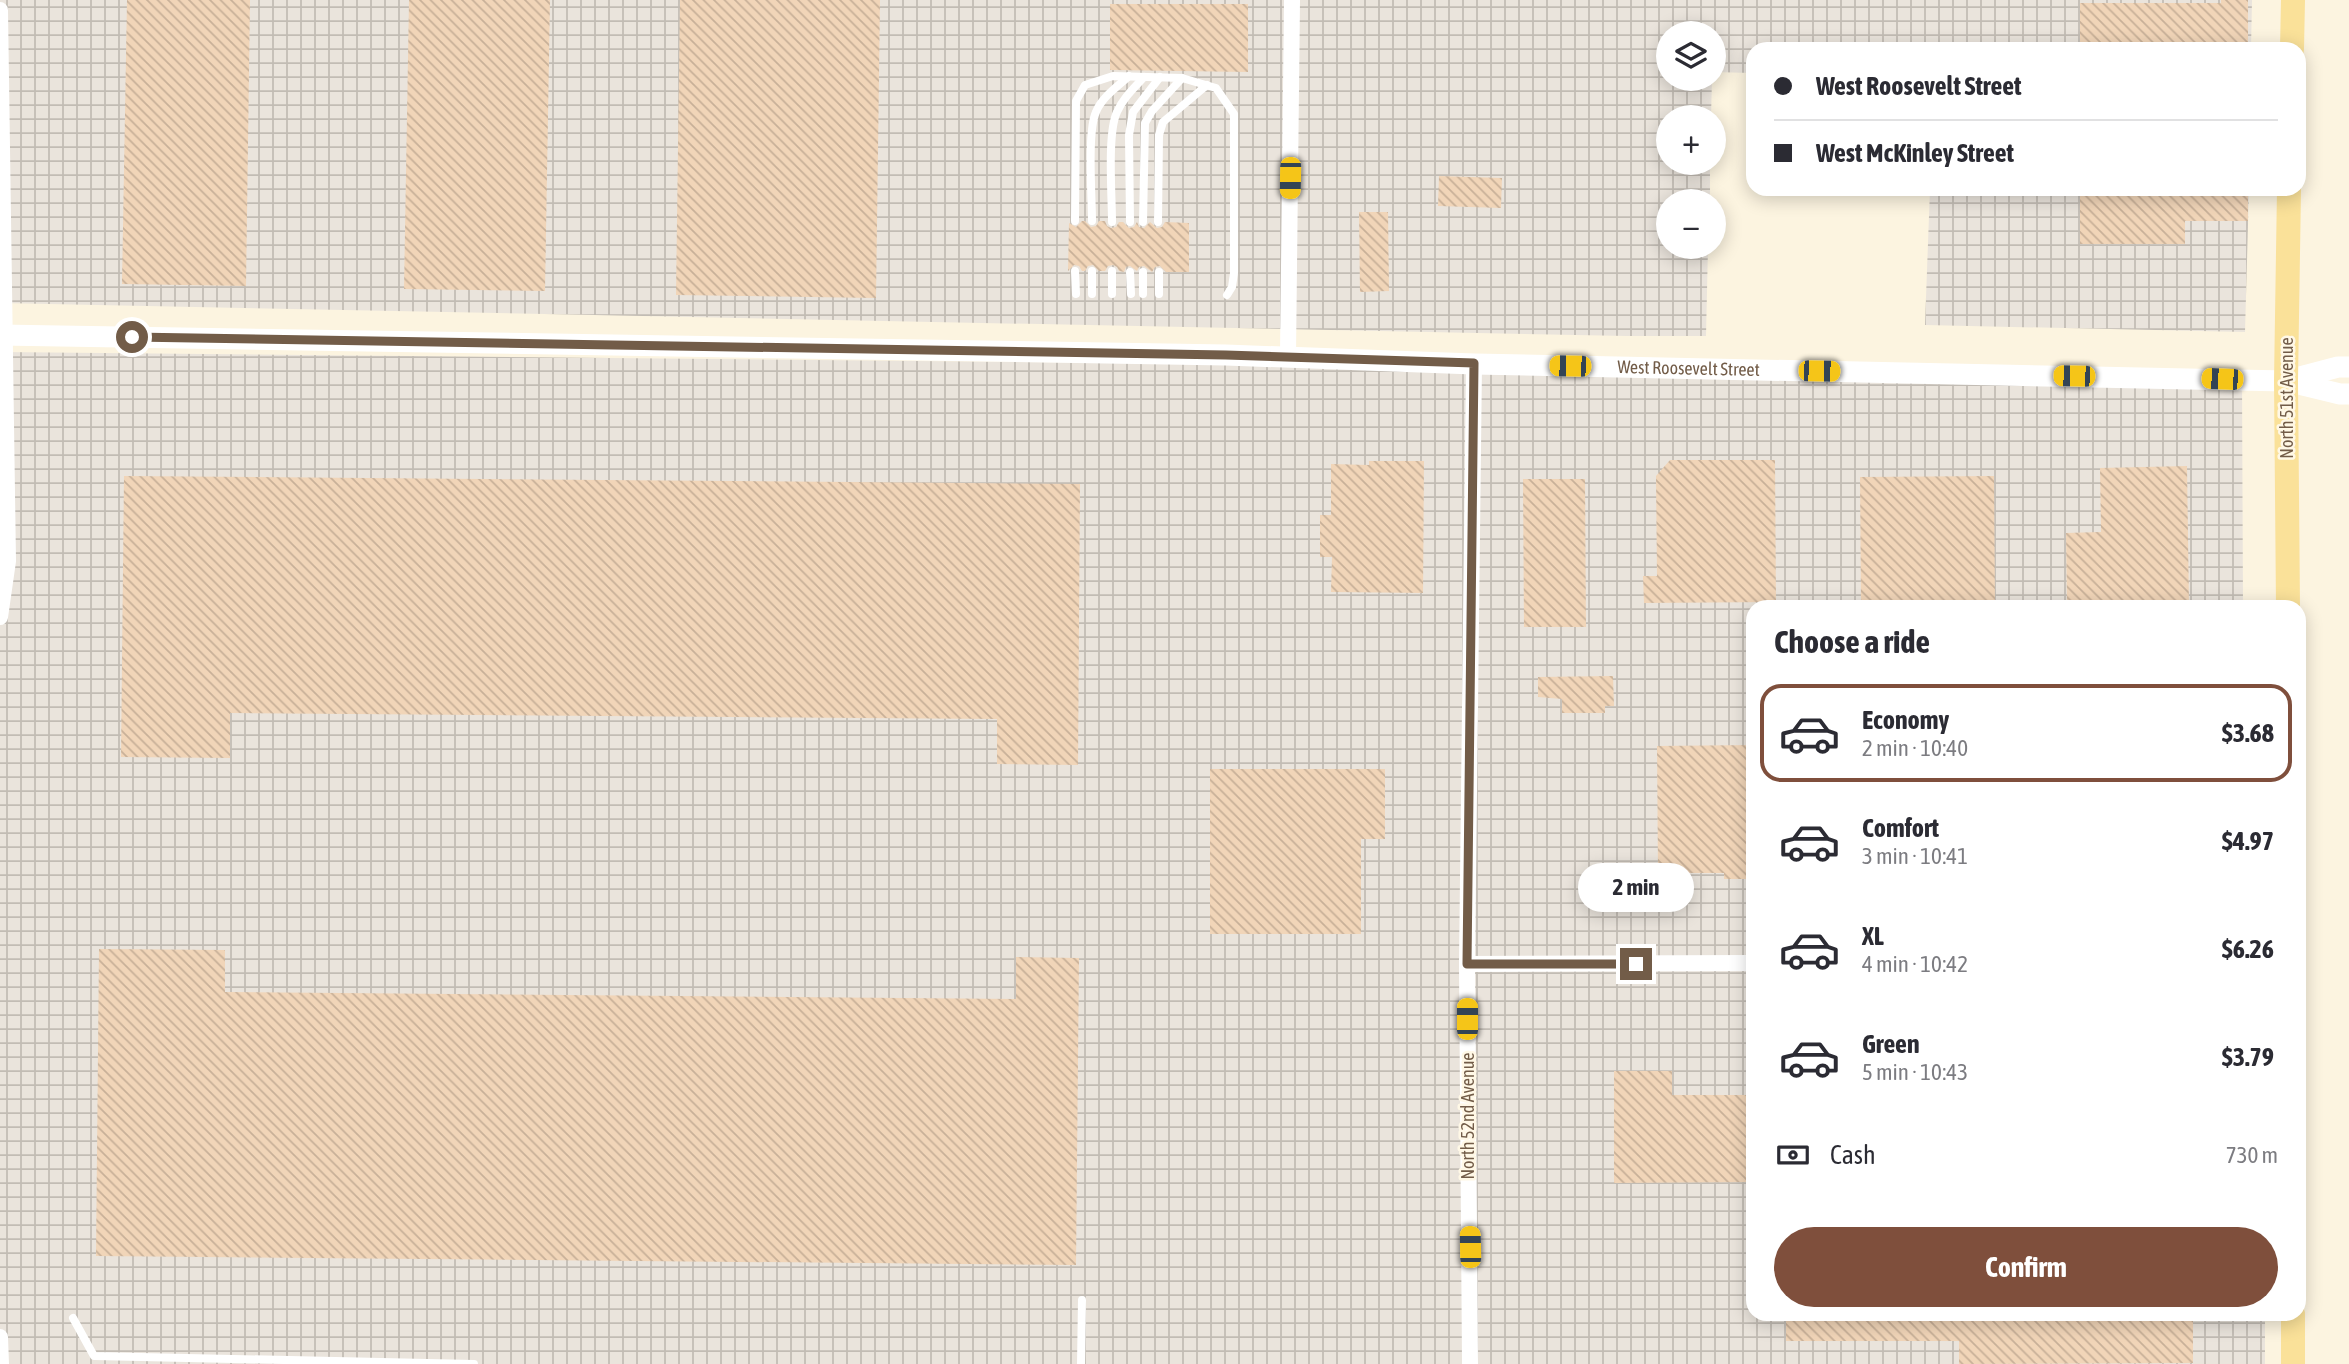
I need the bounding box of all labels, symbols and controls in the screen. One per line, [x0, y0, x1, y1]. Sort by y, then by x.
map controls [1656, 21, 1726, 259]
button: layers [1656, 21, 1726, 91]
text: West Roosevelt Street [1816, 71, 2022, 101]
button: + [1656, 105, 1726, 175]
text: West McKinley Street [1816, 138, 2014, 168]
car [1280, 157, 1301, 199]
button: − [1656, 189, 1726, 259]
route start [116, 321, 148, 353]
street label: North 51st Avenue [2276, 337, 2297, 459]
car [1549, 355, 1592, 377]
street label: West Roosevelt Street [1617, 356, 1760, 380]
car [1798, 360, 1841, 382]
car [2053, 365, 2096, 387]
car [2201, 368, 2244, 390]
text: Choose a ride [1774, 623, 1930, 660]
icon: car [1778, 702, 1841, 765]
text: Economy [1862, 705, 1949, 735]
text: $3.68 [2222, 718, 2274, 748]
text: 2 min · 10:40 [1862, 735, 1968, 761]
icon: car [1778, 810, 1841, 873]
text: Comfort [1862, 813, 1939, 843]
text: $4.97 [2222, 826, 2274, 856]
text: 3 min · 10:41 [1862, 843, 1968, 869]
callout: 2 min [1578, 862, 1694, 912]
text: 2 min [1613, 874, 1659, 900]
icon: car [1778, 918, 1841, 981]
text: XL [1862, 921, 1884, 951]
text: $6.26 [2222, 934, 2274, 964]
route end [1620, 948, 1652, 980]
text: 4 min · 10:42 [1862, 951, 1968, 977]
car [1457, 998, 1478, 1040]
icon: car [1778, 1026, 1841, 1089]
text: Green [1862, 1029, 1920, 1059]
text: $3.79 [2222, 1042, 2274, 1072]
street label: North 52nd Avenue [1457, 1052, 1478, 1180]
text: 5 min · 10:43 [1862, 1059, 1968, 1085]
icon: cash [1774, 1136, 1812, 1174]
text: Cash [1830, 1140, 1876, 1170]
text: 730 m [2226, 1142, 2278, 1168]
car [1460, 1226, 1481, 1268]
button: Confirm [1774, 1227, 2278, 1307]

